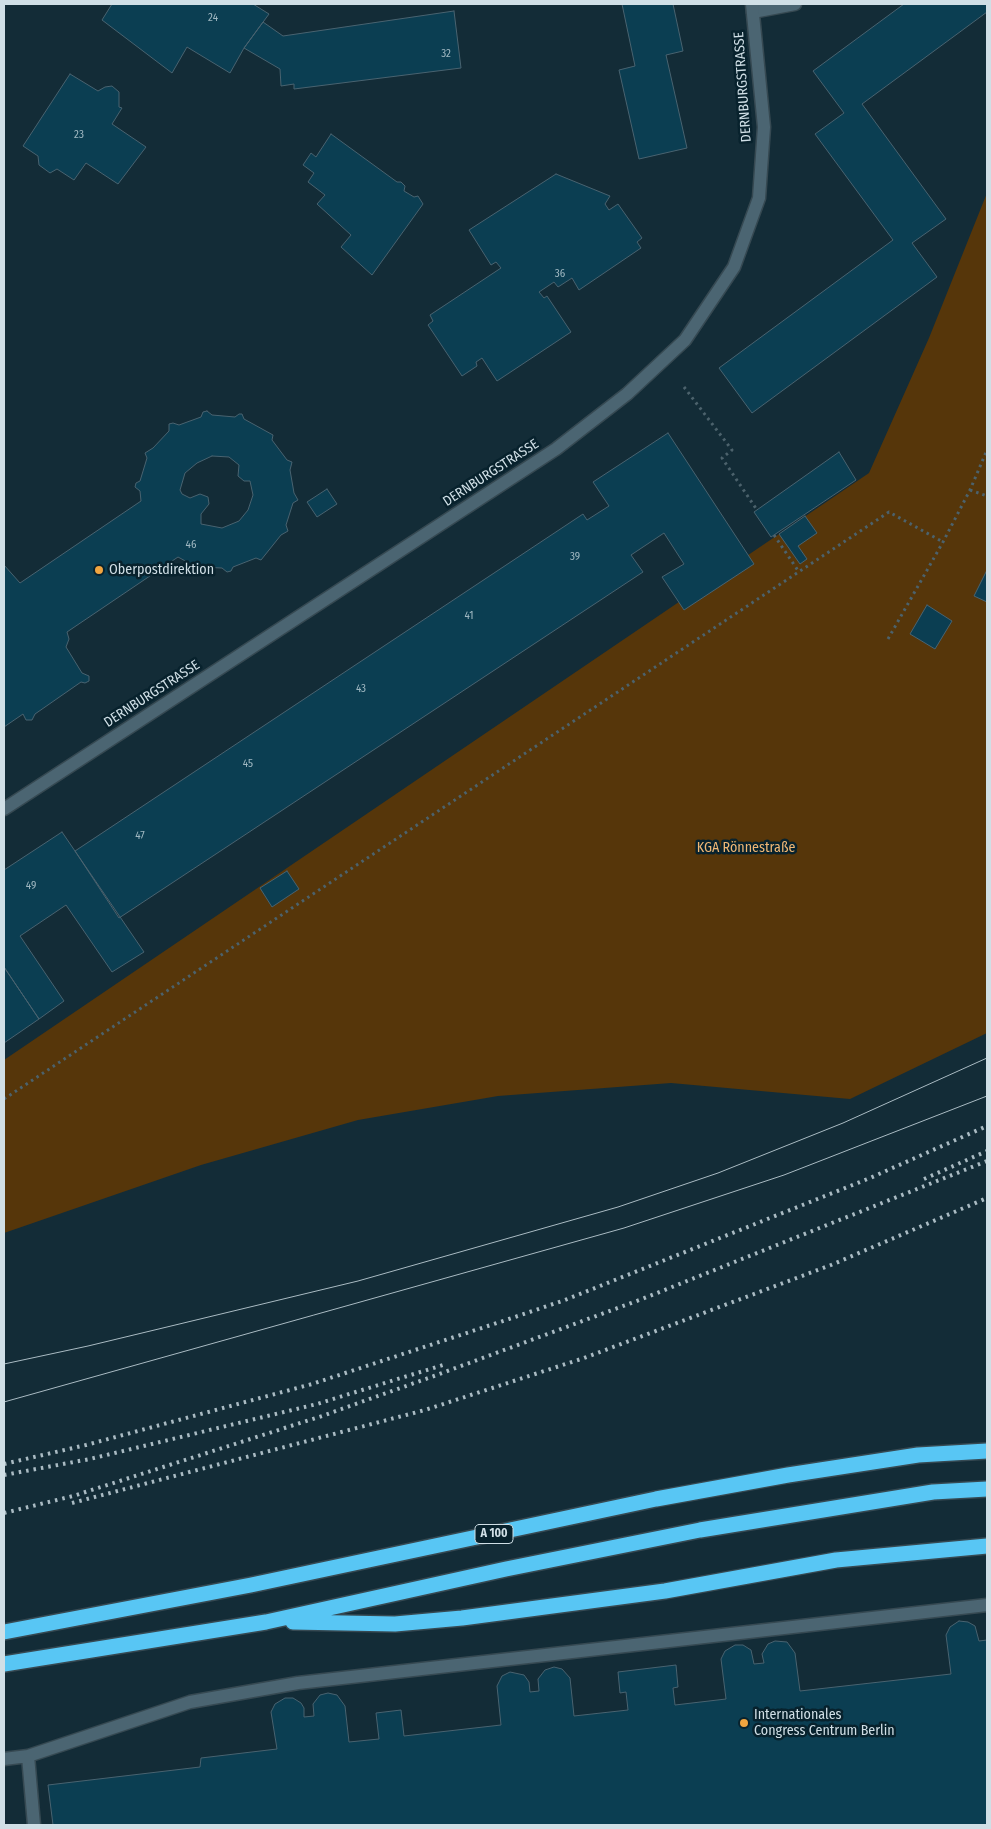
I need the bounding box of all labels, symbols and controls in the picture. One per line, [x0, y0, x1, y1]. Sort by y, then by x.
house number: 24 [208, 11, 218, 25]
street label: DERNBURGSTRASSE [731, 31, 755, 143]
house number: 32 [441, 47, 451, 61]
house number: 23 [74, 128, 84, 142]
house number: 36 [555, 267, 565, 281]
street label: DERNBURGSTRASSE [440, 436, 542, 510]
house number: 46 [186, 538, 196, 552]
house number: 39 [570, 550, 580, 564]
place label: Oberpostdirektion [109, 562, 214, 578]
marker: Oberpostdirektion [93, 564, 105, 576]
house number: 41 [464, 609, 474, 623]
street label: DERNBURGSTRASSE [101, 657, 203, 731]
house number: 43 [356, 682, 366, 696]
house number: 45 [243, 757, 253, 771]
house number: 47 [135, 829, 145, 843]
park label: KGA Rönnestraße [697, 840, 795, 856]
house number: 49 [26, 879, 36, 893]
road number: A 100 [475, 1525, 513, 1544]
place label: Internationales Congress Centrum Berlin [754, 1707, 895, 1740]
marker: Internationales Congress Centrum Berlin [738, 1717, 750, 1729]

